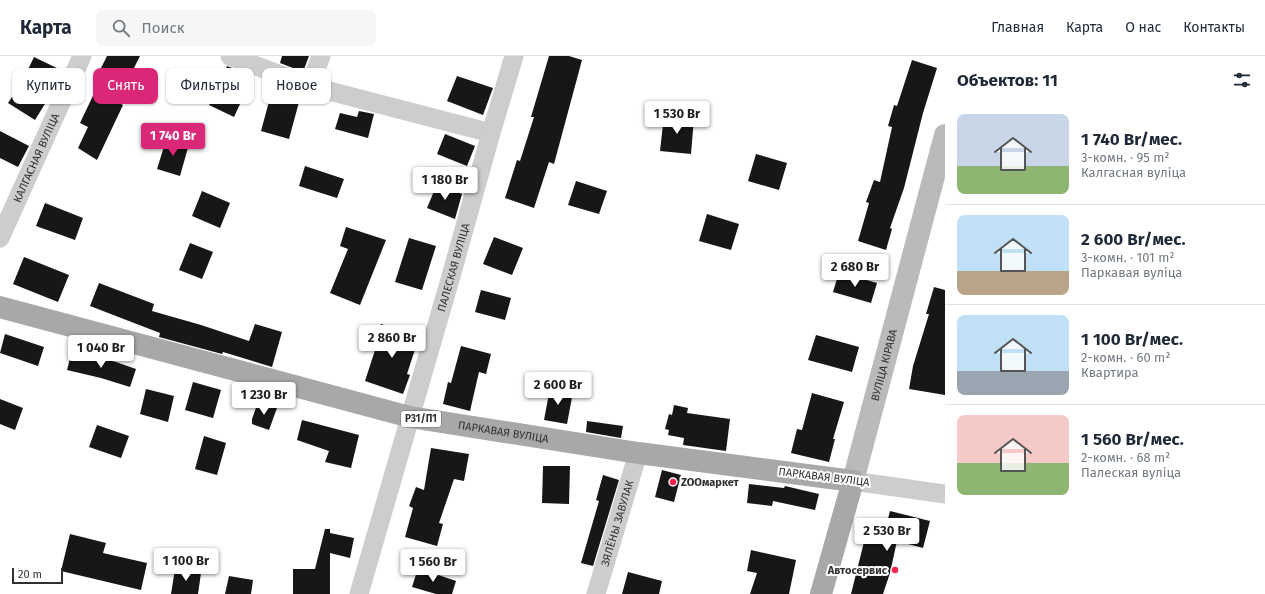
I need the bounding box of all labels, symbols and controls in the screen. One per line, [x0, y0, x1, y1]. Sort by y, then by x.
search box [96, 10, 376, 46]
text: Карта [20, 16, 72, 39]
icon: search [110, 17, 132, 39]
text: Поиск [142, 19, 184, 37]
text: Главная [991, 19, 1044, 36]
text: Карта [1066, 19, 1103, 36]
text: О нас [1125, 19, 1161, 36]
text: Контакты [1183, 19, 1245, 36]
chip: Купить [12, 68, 85, 104]
chip: Снять [93, 68, 158, 104]
chip: Фильтры [166, 68, 254, 104]
chip: Новое [262, 68, 331, 104]
icon: filters [1231, 69, 1253, 91]
text: Объектов: 11 [957, 70, 1058, 91]
pin: 1 530 Br [636, 101, 718, 135]
text: 1 530 Br [654, 106, 700, 121]
street label: КАЛГАСНАЯ ВУЛІЦА [10, 110, 62, 204]
pin: 1 740 Br [132, 123, 214, 157]
text: 1 740 Br [150, 128, 196, 143]
text: 1 740 Br/мес. [1081, 129, 1182, 150]
icon: home [989, 130, 1037, 178]
text: 3-комн. · 95 m² [1081, 150, 1170, 165]
text: Калгасная вуліца [1081, 165, 1186, 180]
pin: 1 180 Br [404, 167, 486, 201]
text: 1 180 Br [422, 172, 468, 187]
street label: ПАЛЕСКАЯ ВУЛІЦА [435, 221, 472, 313]
text: 2 600 Br/мес. [1081, 229, 1186, 250]
icon: home [989, 231, 1037, 279]
text: 3-комн. · 101 m² [1081, 250, 1174, 265]
pin: 2 680 Br [814, 254, 896, 288]
text: 2 680 Br [831, 259, 879, 274]
text: Паркавая вуліца [1081, 265, 1182, 280]
pin: 2 860 Br [351, 325, 433, 359]
street label: ВУЛІЦА КІРАВА [868, 327, 900, 402]
text: 1 100 Br/мес. [1081, 329, 1183, 350]
text: 2 860 Br [368, 330, 416, 345]
icon: home [989, 331, 1037, 379]
pin: 1 040 Br [60, 335, 142, 369]
text: 1 040 Br [77, 340, 125, 355]
text: 2-комн. · 60 m² [1081, 350, 1170, 365]
text: Квартира [1081, 365, 1139, 380]
pin: 2 600 Br [517, 372, 599, 406]
text: 2 600 Br [534, 377, 582, 392]
pin: 1 230 Br [223, 382, 305, 416]
text: 1 230 Br [241, 387, 287, 402]
road number: Р31/П1 [401, 411, 441, 427]
street label: ПАРКАВАЯ ВУЛІЦА [457, 418, 550, 445]
text: 1 560 Br/мес. [1081, 429, 1184, 450]
icon: home [989, 431, 1037, 479]
text: 2-комн. · 68 m² [1081, 450, 1170, 465]
street label: ПАРКАВАЯ ВУЛІЦА [778, 465, 871, 489]
text: Палеская вуліца [1081, 465, 1181, 480]
place label: ZOOмаркет [681, 476, 740, 489]
marker: ZOOмаркет [668, 477, 678, 487]
street label: ЗЯЛЁНЫ ЗАВУЛАК [598, 478, 636, 568]
pin: 2 530 Br [846, 518, 928, 552]
text: 2 530 Br [863, 523, 911, 538]
pin: 1 100 Br [145, 548, 227, 582]
pin: 1 560 Br [392, 549, 474, 583]
text: 1 100 Br [163, 553, 209, 568]
text: 1 560 Br [409, 554, 457, 569]
place label: Автосервис [827, 564, 888, 577]
marker: Автосервис [890, 565, 900, 575]
scale bar [12, 566, 63, 585]
text: 20 m [18, 568, 42, 581]

